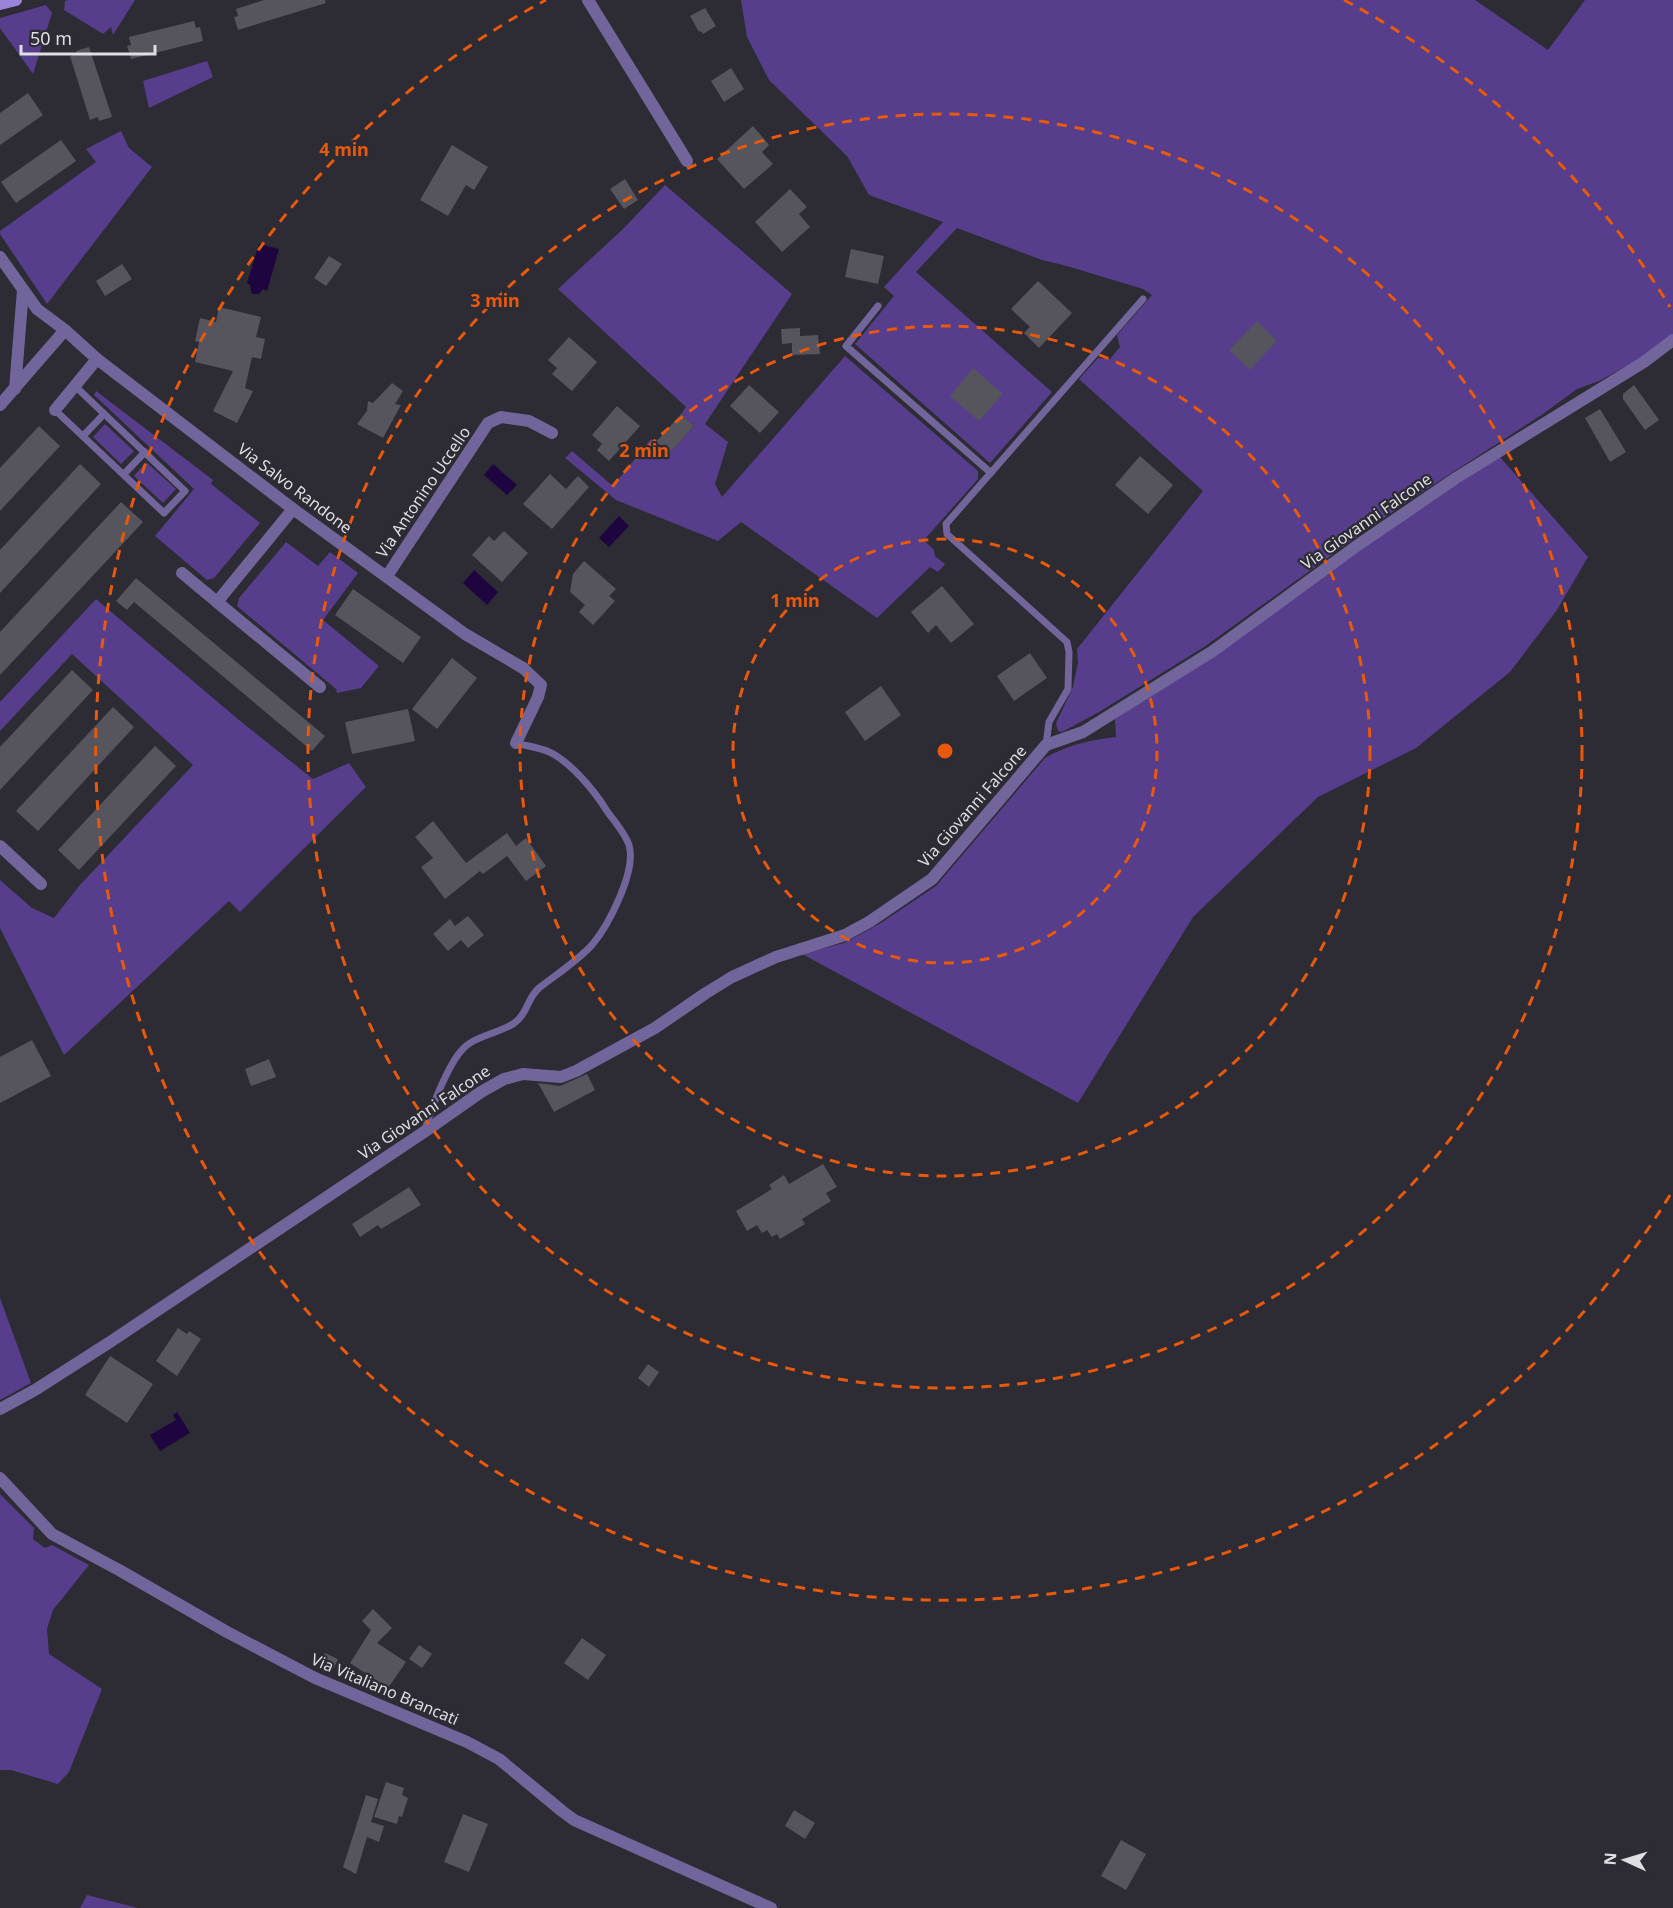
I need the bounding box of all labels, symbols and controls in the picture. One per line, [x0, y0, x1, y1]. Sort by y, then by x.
scale bar [21, 18, 154, 56]
text: 50 m [30, 26, 72, 50]
text: 4 min [319, 137, 369, 161]
text: 3 min [470, 288, 520, 312]
street label: Via Antonino Uccello [371, 422, 475, 562]
street label: Via Salvo Randone [233, 438, 357, 538]
text: 2 min [619, 438, 669, 462]
street label: Via Giovanni Falcone [1296, 468, 1436, 574]
text: 1 min [770, 588, 820, 612]
street label: Via Giovanni Falcone [913, 740, 1031, 872]
centre of rings [935, 741, 955, 761]
street label: Via Giovanni Falcone [354, 1060, 494, 1164]
street label: Via Vitaliano Brancati [308, 1648, 462, 1730]
north arrow [1595, 1830, 1655, 1890]
text: N [1599, 1852, 1621, 1866]

